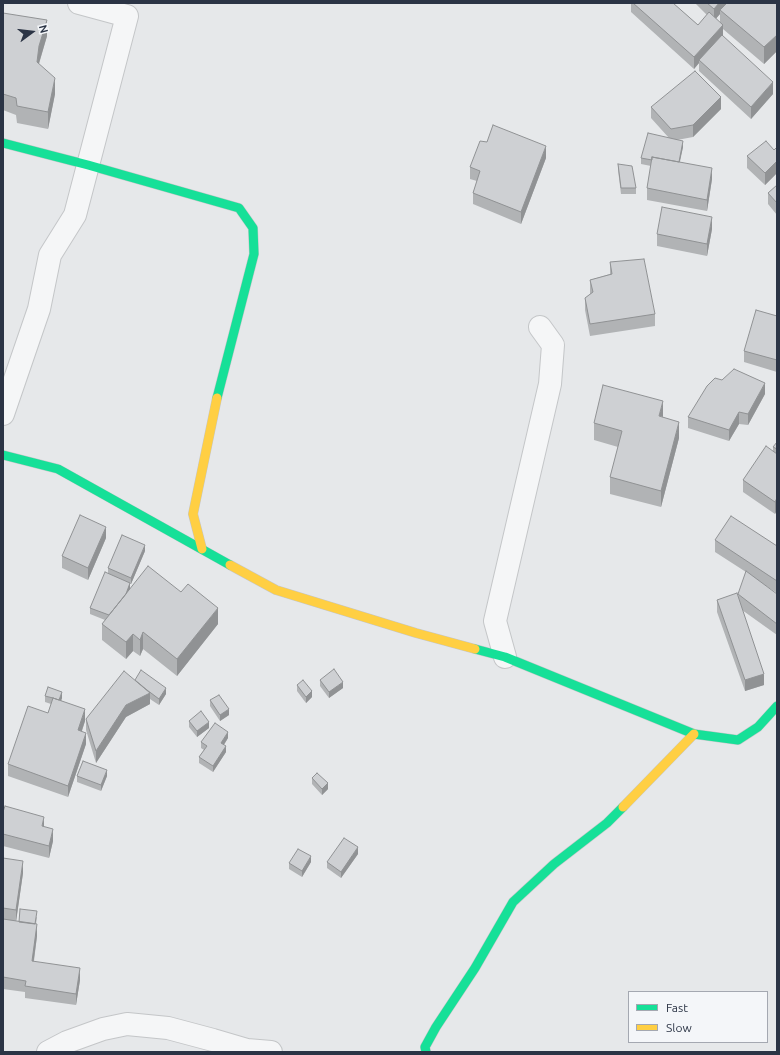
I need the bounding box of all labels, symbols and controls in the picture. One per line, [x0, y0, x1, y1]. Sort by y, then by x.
north arrow [12, 12, 52, 52]
text: N [37, 23, 50, 34]
legend [628, 991, 768, 1043]
text: Fast [666, 1001, 688, 1014]
text: Slow [666, 1021, 692, 1034]

